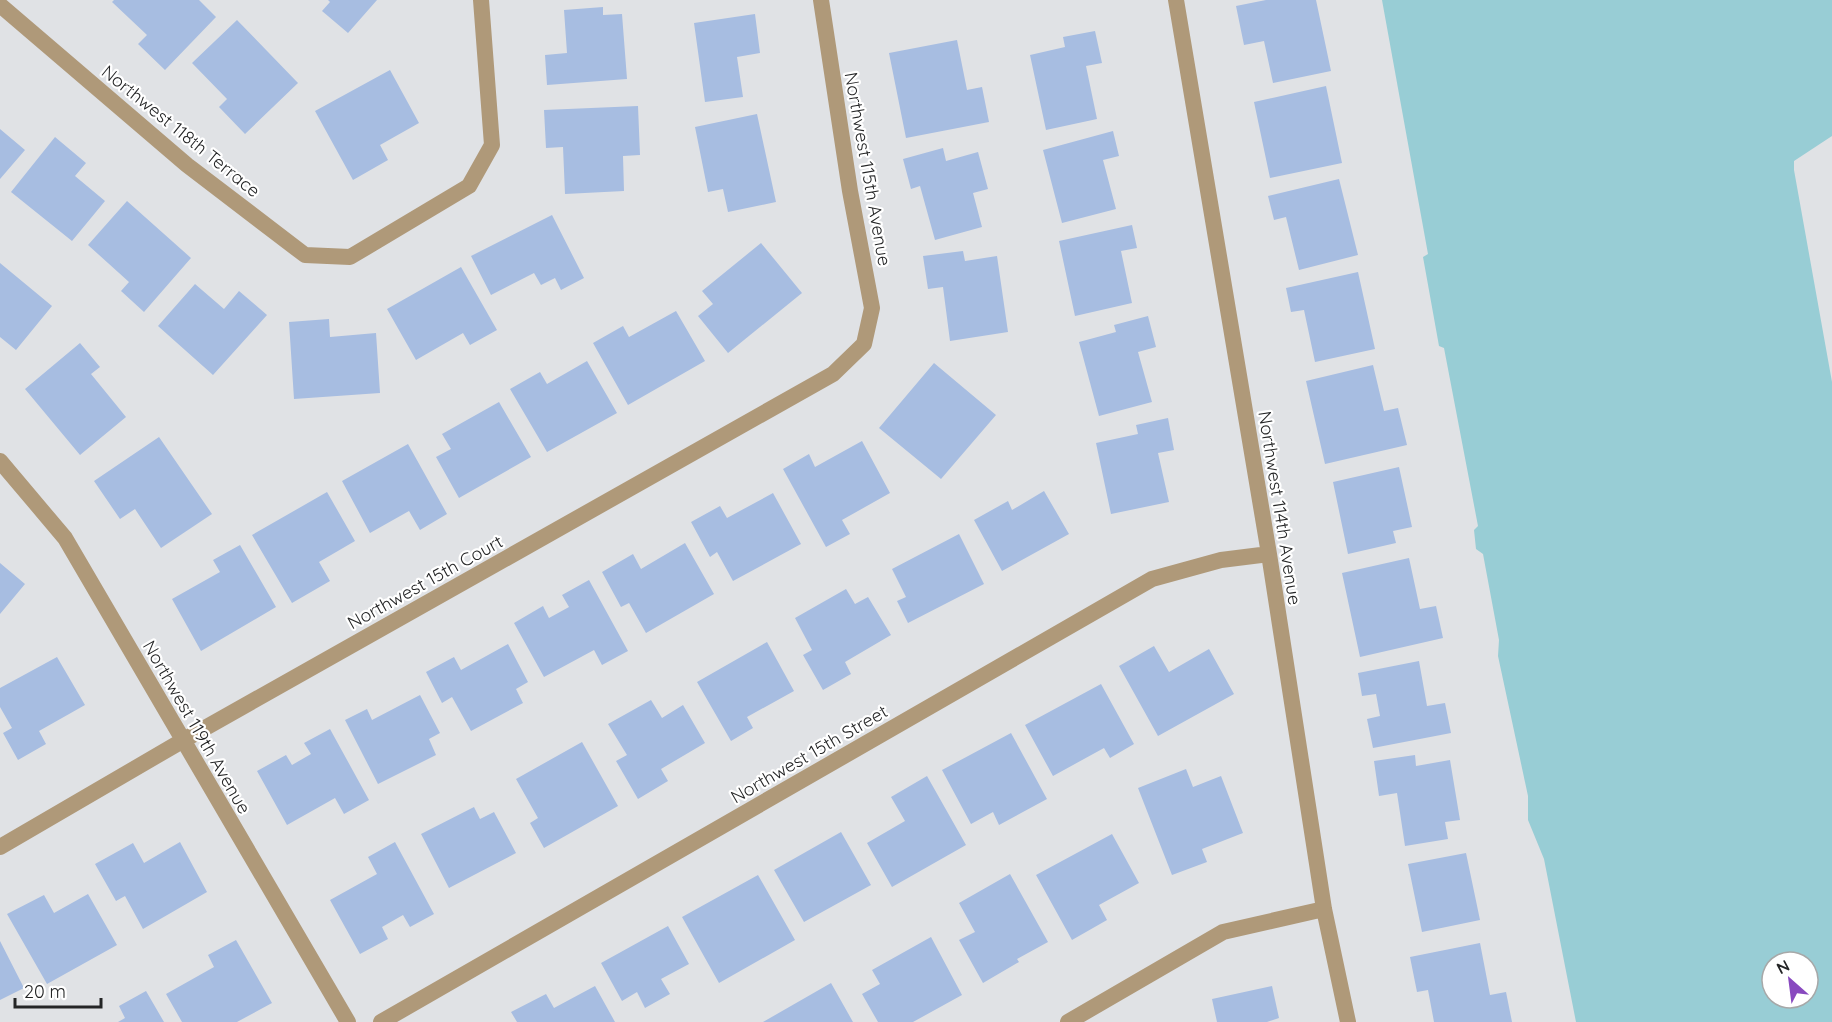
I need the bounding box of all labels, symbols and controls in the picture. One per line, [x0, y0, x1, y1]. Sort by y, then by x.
street label: Northwest 118th Terrace [97, 60, 265, 202]
street label: Northwest 115th Avenue [840, 70, 896, 268]
street label: Northwest 114th Avenue [1253, 410, 1307, 606]
street label: Northwest 15th Court [343, 530, 507, 634]
street label: Northwest 119th Avenue [138, 636, 256, 818]
street label: Northwest 15th Street [726, 700, 892, 808]
north arrow [1760, 950, 1820, 1010]
text: N [1773, 955, 1793, 978]
scale bar [15, 971, 100, 1009]
text: 20 m [24, 980, 66, 1003]

